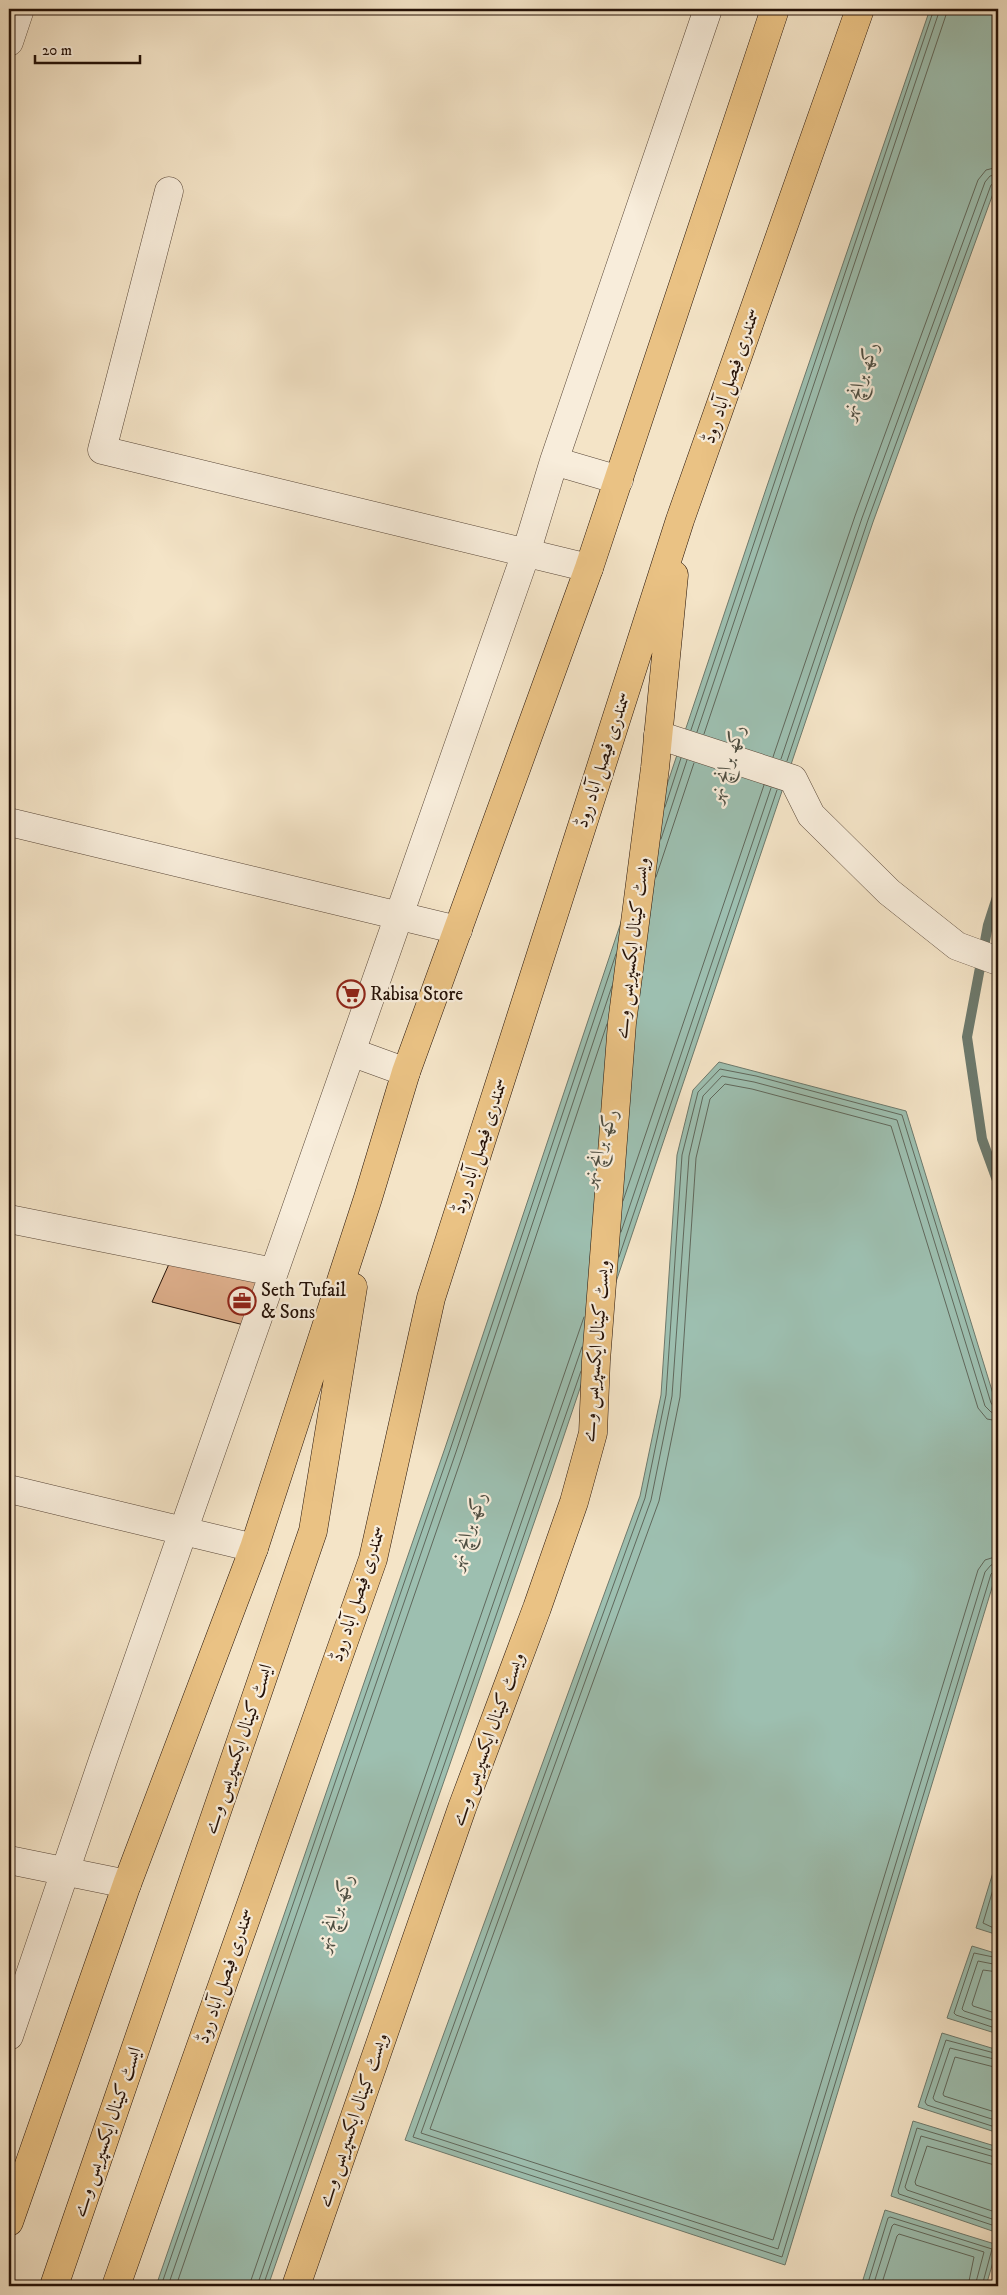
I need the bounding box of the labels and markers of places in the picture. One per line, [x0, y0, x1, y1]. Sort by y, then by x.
supermarket icon: Rabisa Store [336, 979, 366, 1009]
place label: Rabisa Store [370, 983, 463, 1006]
place label: Seth Tufail & Sons [261, 1279, 346, 1324]
office icon: Seth Tufail & Sons [227, 1286, 257, 1316]

